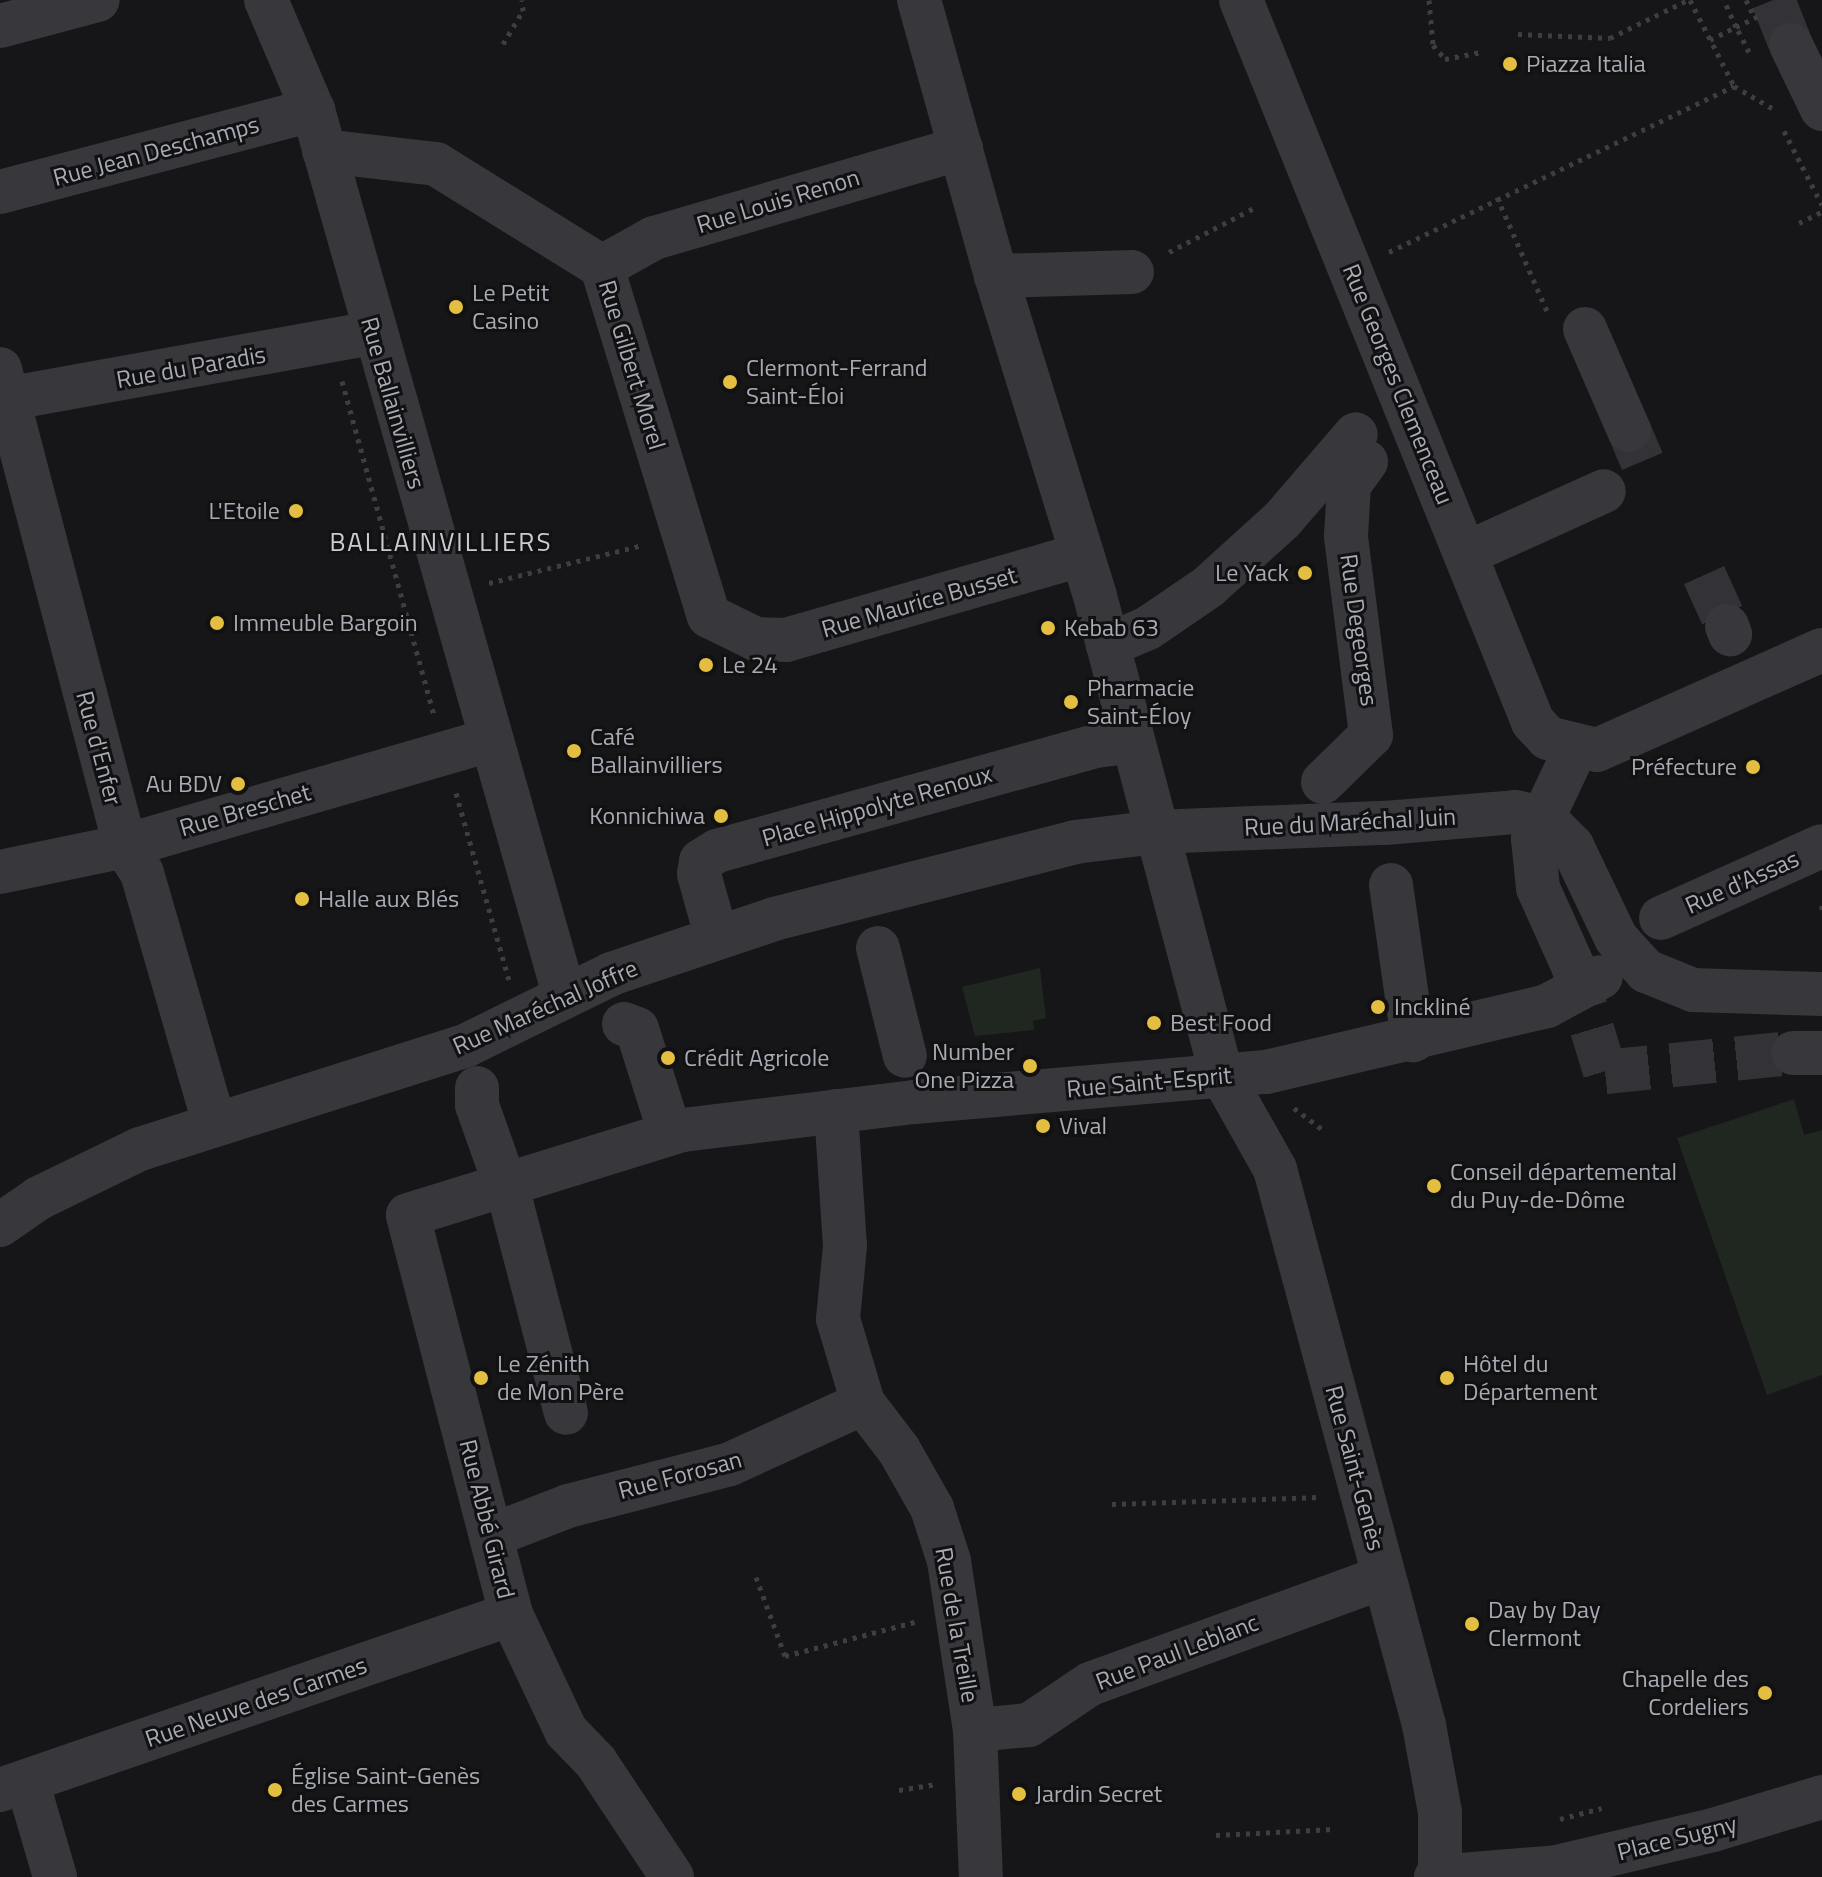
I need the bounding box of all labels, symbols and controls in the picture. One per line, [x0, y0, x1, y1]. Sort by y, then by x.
place label: Piazza Italia [1526, 50, 1646, 78]
marker: Piazza Italia [1501, 55, 1519, 73]
street label: Rue Jean Deschamps [50, 110, 262, 192]
street label: Rue Louis Renon [693, 163, 863, 239]
street label: Rue Georges Clemenceau [1337, 260, 1459, 508]
street label: Rue Gilbert Morel [593, 277, 671, 453]
place label: Le Petit Casino [472, 279, 549, 335]
marker: Le Petit Casino [447, 298, 465, 316]
street label: Rue Ballainvilliers [355, 314, 431, 492]
street label: Rue du Paradis [114, 340, 268, 394]
place label: Clermont-Ferrand Saint-Éloi [746, 354, 927, 410]
marker: Clermont-Ferrand Saint-Éloi [721, 373, 739, 391]
place label: L'Etoile [209, 497, 280, 525]
marker: L'Etoile [287, 502, 305, 520]
district label: BALLAINVILLIERS [330, 526, 552, 558]
street label: Rue Degeorges [1334, 552, 1384, 708]
place label: Le Yack [1215, 559, 1289, 587]
street label: Rue Maurice Busset [818, 560, 1020, 644]
marker: Le Yack [1296, 564, 1314, 582]
place label: Immeuble Bargoin [233, 609, 418, 637]
marker: Immeuble Bargoin [208, 614, 226, 632]
place label: Kebab 63 [1064, 614, 1159, 642]
marker: Kebab 63 [1039, 619, 1057, 637]
place label: Le 24 [722, 651, 778, 679]
marker: Le 24 [697, 656, 715, 674]
place label: Pharmacie Saint-Éloy [1087, 674, 1194, 730]
street label: Rue d'Enfer [70, 688, 128, 808]
marker: Pharmacie Saint-Éloy [1062, 693, 1080, 711]
place label: Café Ballainvilliers [590, 723, 723, 779]
marker: Café Ballainvilliers [565, 742, 583, 760]
place label: Préfecture [1631, 753, 1737, 781]
marker: Préfecture [1744, 758, 1762, 776]
street label: Place Hippolyte Renoux [759, 759, 995, 853]
place label: Au BDV [146, 770, 222, 798]
marker: Au BDV [229, 775, 247, 793]
street label: Rue Breschet [176, 778, 314, 842]
place label: Konnichiwa [589, 802, 705, 830]
street label: Rue du Maréchal Juin [1243, 802, 1457, 842]
marker: Konnichiwa [712, 807, 730, 825]
street label: Rue d'Assas [1681, 844, 1803, 920]
place label: Halle aux Blés [318, 885, 459, 913]
marker: Halle aux Blés [293, 890, 311, 908]
street label: Rue Maréchal Joffre [448, 953, 642, 1061]
place label: Inckliné [1394, 993, 1471, 1021]
marker: Inckliné [1369, 998, 1387, 1016]
place label: Best Food [1170, 1009, 1272, 1037]
marker: Best Food [1145, 1014, 1163, 1032]
place label: Number One Pizza [915, 1038, 1014, 1094]
place label: Crédit Agricole [684, 1044, 829, 1072]
marker: Crédit Agricole [659, 1049, 677, 1067]
marker: Number One Pizza [1021, 1057, 1039, 1075]
street label: Rue Saint-Esprit [1065, 1060, 1233, 1104]
place label: Vival [1059, 1112, 1107, 1140]
marker: Vival [1034, 1117, 1052, 1135]
place label: Conseil départemental du Puy-de-Dôme [1450, 1158, 1677, 1214]
marker: Conseil départemental du Puy-de-Dôme [1425, 1177, 1443, 1195]
place label: Le Zénith de Mon Père [497, 1350, 624, 1406]
place label: Hôtel du Département [1463, 1350, 1598, 1406]
marker: Le Zénith de Mon Père [472, 1369, 490, 1387]
marker: Hôtel du Département [1438, 1369, 1456, 1387]
street label: Rue Saint-Genès [1319, 1382, 1391, 1554]
street label: Rue Abbé Girard [453, 1437, 521, 1601]
street label: Rue Forosan [615, 1445, 745, 1505]
street label: Rue de la Treille [929, 1545, 985, 1705]
place label: Day by Day Clermont [1488, 1596, 1601, 1652]
street label: Rue Paul Leblanc [1092, 1608, 1262, 1696]
marker: Day by Day Clermont [1463, 1615, 1481, 1633]
street label: Rue Neuve des Carmes [141, 1651, 371, 1753]
place label: Chapelle des Cordeliers [1622, 1665, 1749, 1721]
marker: Chapelle des Cordeliers [1756, 1684, 1774, 1702]
place label: Église Saint-Genès des Carmes [291, 1762, 480, 1818]
place label: Jardin Secret [1035, 1780, 1162, 1808]
marker: Église Saint-Genès des Carmes [266, 1781, 284, 1799]
marker: Jardin Secret [1010, 1785, 1028, 1803]
street label: Place Sugny [1614, 1809, 1740, 1867]

